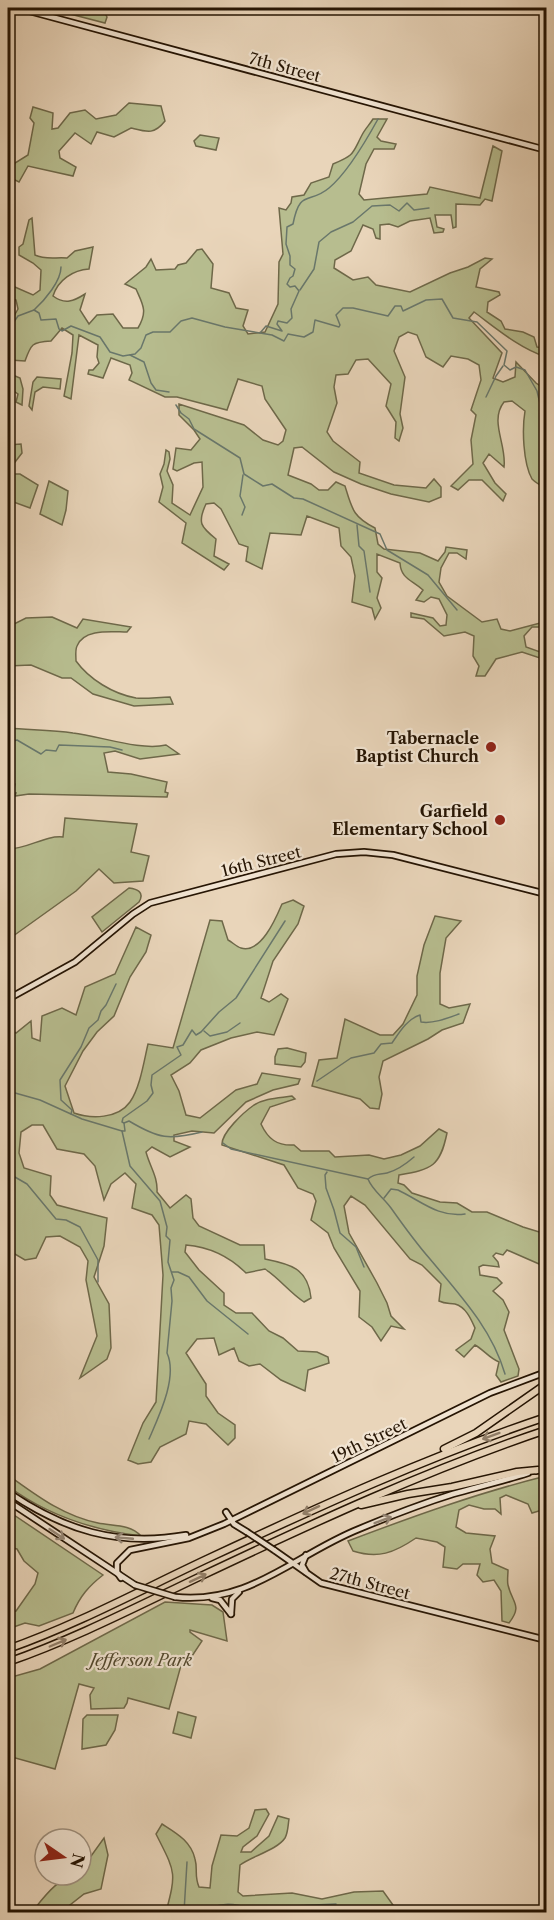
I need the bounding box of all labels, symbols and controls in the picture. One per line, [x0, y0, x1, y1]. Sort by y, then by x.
street label: 7th Street [247, 48, 323, 86]
place label: Tabernacle Baptist Church [355, 728, 479, 766]
marker: Tabernacle Baptist Church [484, 740, 498, 754]
place label: Garfield Elementary School [332, 801, 488, 839]
marker: Garfield Elementary School [493, 813, 507, 827]
street label: 16th Street [219, 841, 303, 881]
street label: 19th Street [328, 1413, 410, 1467]
one-way arrow [482, 1431, 501, 1442]
one-way arrow [302, 1505, 320, 1517]
one-way arrow [373, 1513, 391, 1524]
one-way arrow [48, 1528, 64, 1540]
one-way arrow [114, 1532, 134, 1543]
street label: 27th Street [328, 1563, 413, 1603]
one-way arrow [188, 1571, 206, 1583]
one-way arrow [48, 1637, 66, 1648]
park label: Jefferson Park [85, 1650, 193, 1670]
north arrow [33, 1827, 93, 1887]
text: N [66, 1851, 89, 1870]

